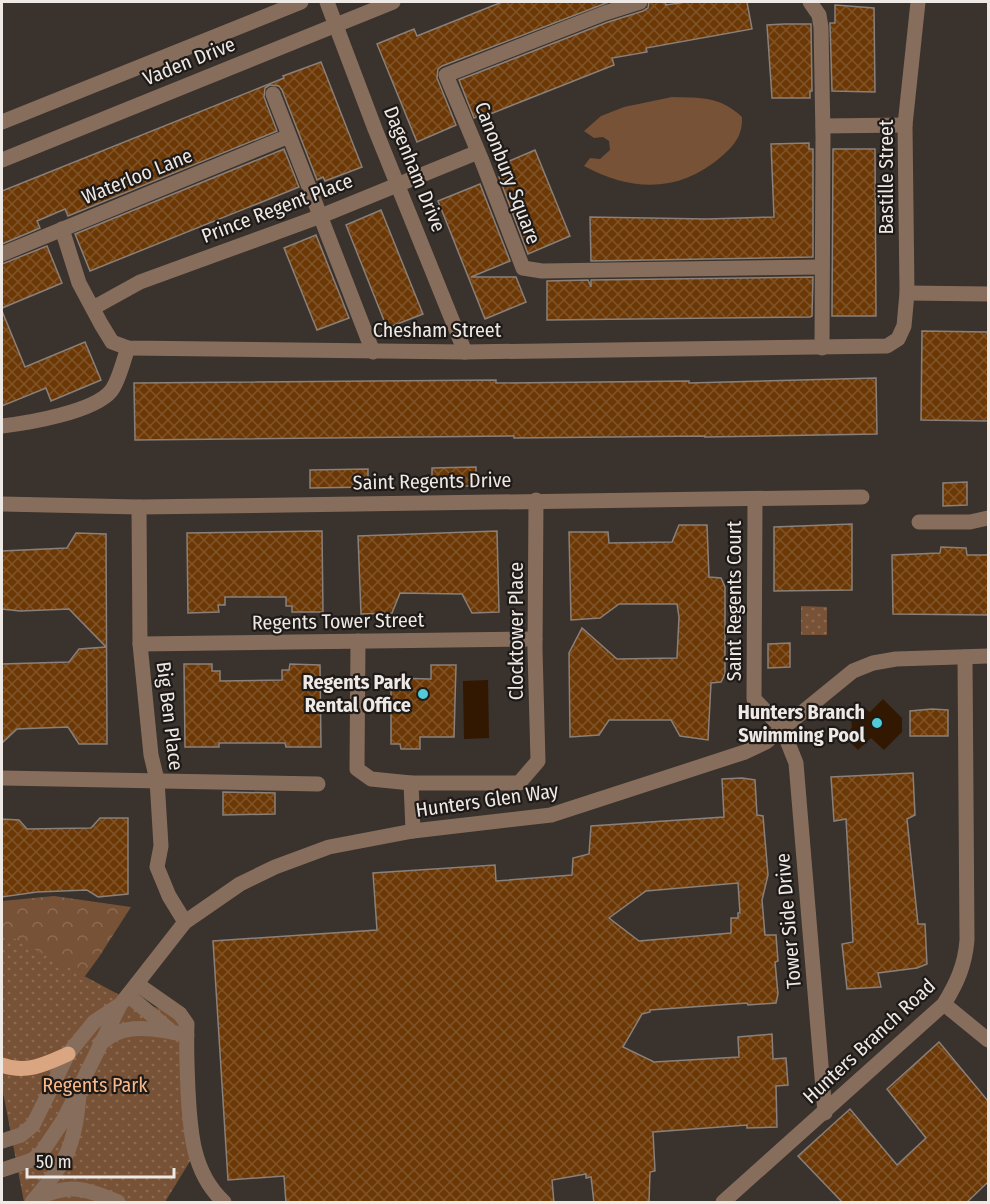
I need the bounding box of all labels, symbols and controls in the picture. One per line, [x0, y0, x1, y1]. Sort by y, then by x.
street label: Vaden Drive [139, 32, 239, 90]
street label: Canonbury Square [470, 99, 546, 247]
street label: Dagenham Drive [379, 103, 451, 235]
street label: Bastille Street [874, 119, 898, 234]
street label: Waterloo Lane [78, 143, 196, 209]
street label: Prince Regent Place [198, 168, 356, 248]
street label: Chesham Street [373, 318, 502, 342]
street label: Saint Regents Drive [352, 468, 512, 494]
street label: Saint Regents Court [722, 520, 746, 681]
street label: Clocktower Place [504, 562, 528, 700]
street label: Regents Tower Street [252, 607, 425, 635]
street label: Big Ben Place [151, 660, 189, 772]
place label: Regents Park Rental Office [302, 670, 412, 717]
marker: Regents Park Rental Office [416, 687, 430, 701]
place label: Hunters Branch Swimming Pool [738, 700, 866, 747]
marker: Hunters Branch Swimming Pool [870, 716, 884, 730]
street label: Hunters Glen Way [414, 778, 560, 822]
street label: Tower Side Drive [770, 852, 806, 990]
street label: Hunters Branch Road [798, 974, 940, 1108]
park label: Regents Park [42, 1073, 148, 1097]
scale bar [27, 1141, 174, 1179]
text: 50 m [36, 1151, 72, 1173]

